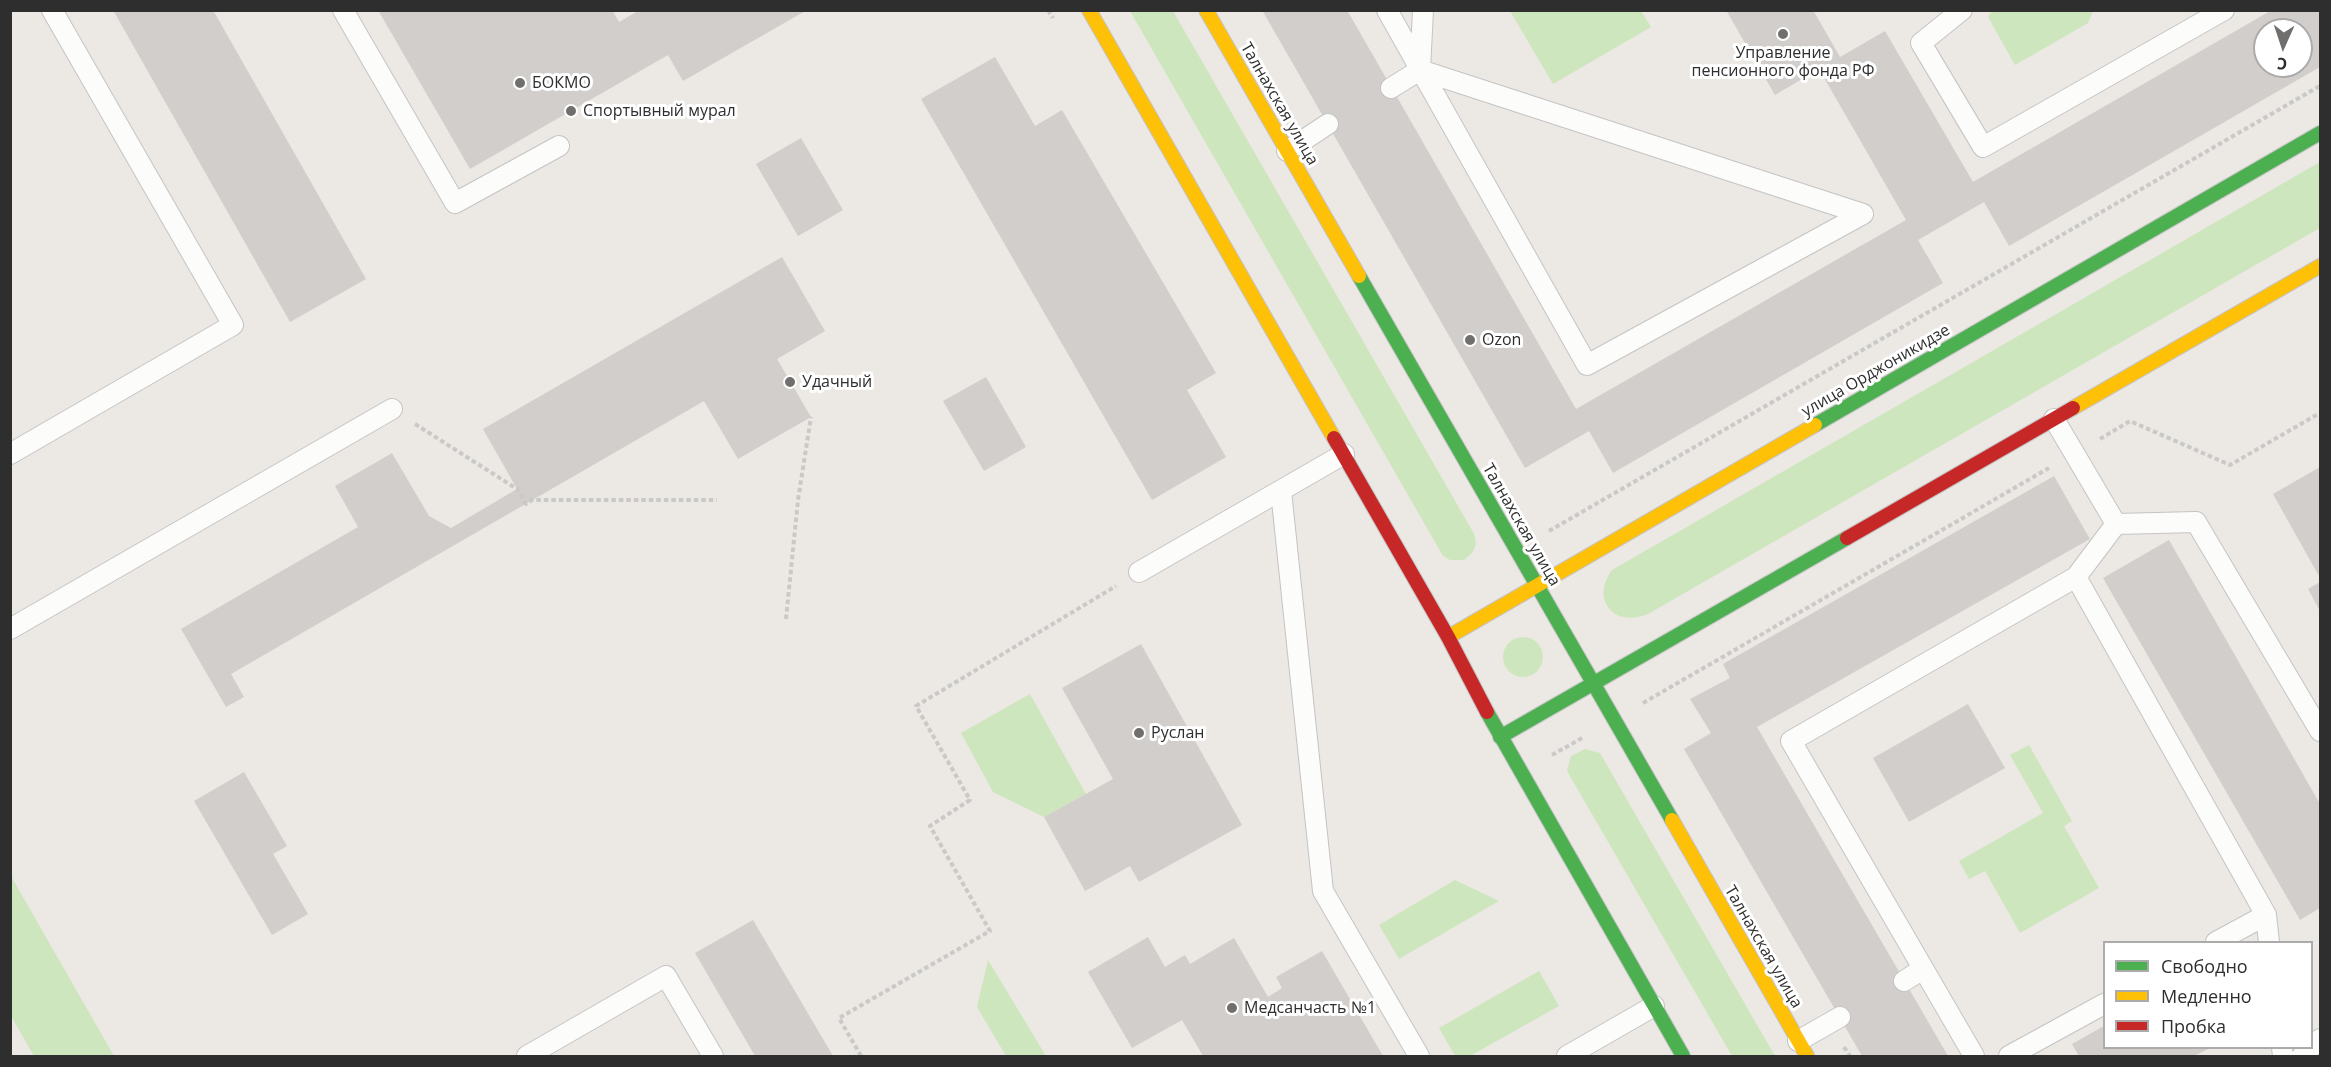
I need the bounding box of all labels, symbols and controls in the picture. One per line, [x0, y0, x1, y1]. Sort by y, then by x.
north arrow [2253, 18, 2313, 78]
marker: Управление пенсионного фонда РФ [1776, 27, 1790, 41]
street label: Талнахская улица [1236, 39, 1322, 169]
place label: Управление пенсионного фонда РФ [1692, 43, 1874, 81]
text: С [2277, 53, 2288, 75]
place label: БОКМО [532, 73, 591, 93]
marker: БОКМО [513, 76, 527, 90]
place label: Спортывный мурал [583, 101, 736, 121]
marker: Спортывный мурал [564, 104, 578, 118]
street label: улица Орджоникидзе [1799, 321, 1953, 421]
place label: Ozon [1482, 330, 1521, 350]
marker: Ozon [1463, 333, 1477, 347]
place label: Удачный [802, 372, 872, 392]
marker: Удачный [783, 375, 797, 389]
street label: Талнахская улица [1478, 460, 1564, 590]
place label: Руслан [1151, 723, 1204, 743]
marker: Руслан [1132, 726, 1146, 740]
street label: Талнахская улица [1720, 882, 1806, 1012]
legend [2103, 941, 2313, 1049]
text: Свободно [2161, 954, 2248, 978]
text: Медленно [2161, 984, 2252, 1008]
place label: Медсанчасть №1 [1244, 998, 1376, 1018]
marker: Медсанчасть №1 [1225, 1001, 1239, 1015]
text: Пробка [2161, 1014, 2226, 1038]

